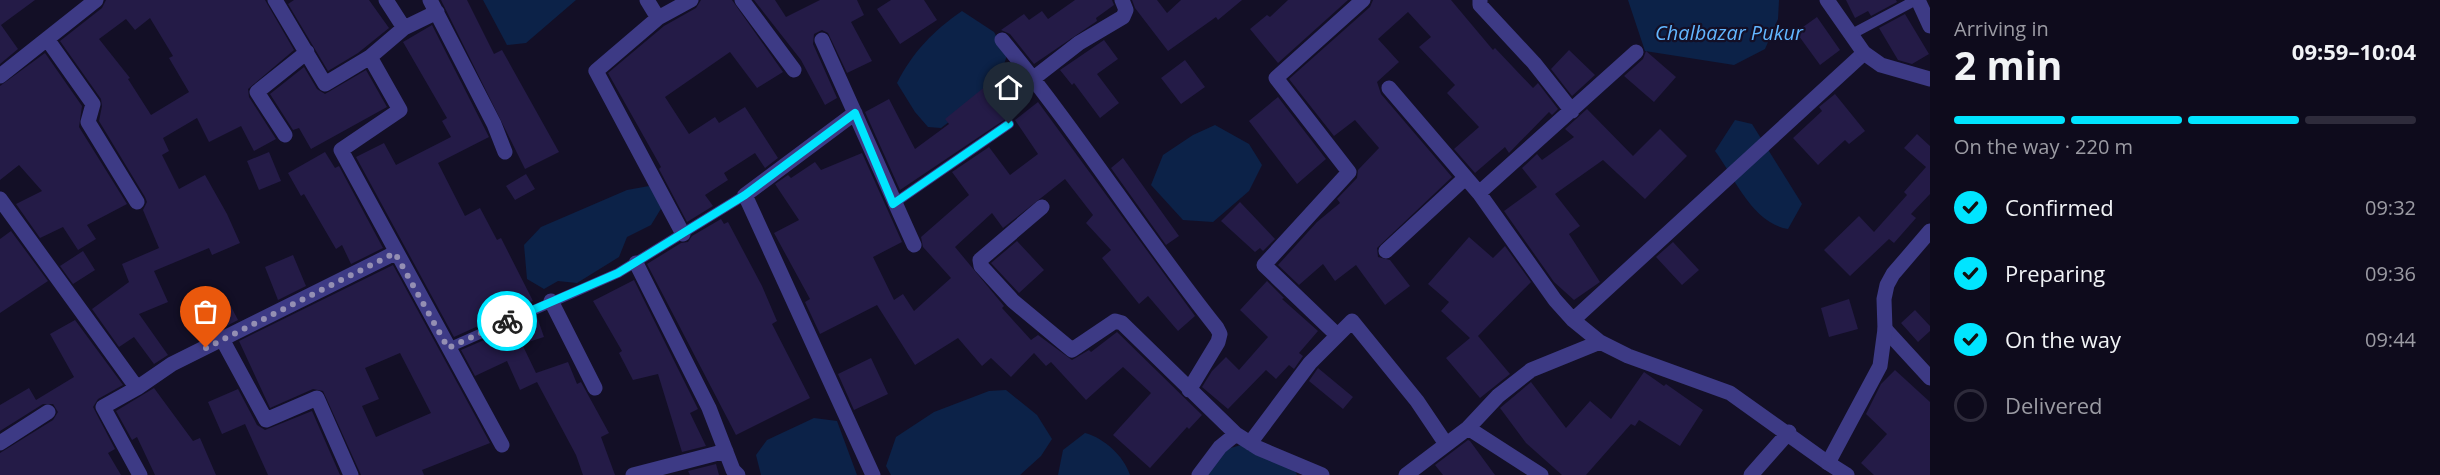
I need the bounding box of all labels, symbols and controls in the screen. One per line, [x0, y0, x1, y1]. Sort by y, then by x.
text: Arriving in [1954, 15, 2049, 42]
water label: Chalbazar Pukur [1655, 19, 1804, 46]
text: 09:59–10:04 [2292, 36, 2416, 66]
text: 2 min [1954, 38, 2062, 91]
pin [983, 62, 1034, 124]
icon: home [992, 71, 1025, 104]
text: On the way · 220 m [1954, 133, 2133, 160]
icon: check [1954, 191, 1987, 224]
text: Confirmed [2005, 192, 2114, 222]
text: 09:32 [2365, 194, 2416, 221]
icon: check [1954, 257, 1987, 290]
text: Preparing [2005, 258, 2105, 288]
text: 09:36 [2365, 260, 2416, 287]
pin [180, 286, 231, 348]
courier [477, 291, 537, 351]
icon: bag [189, 295, 222, 328]
icon: bike [491, 305, 524, 338]
icon: check [1954, 323, 1987, 356]
text: On the way [2005, 324, 2121, 354]
text: 09:44 [2365, 326, 2416, 353]
text: Delivered [2005, 390, 2103, 420]

